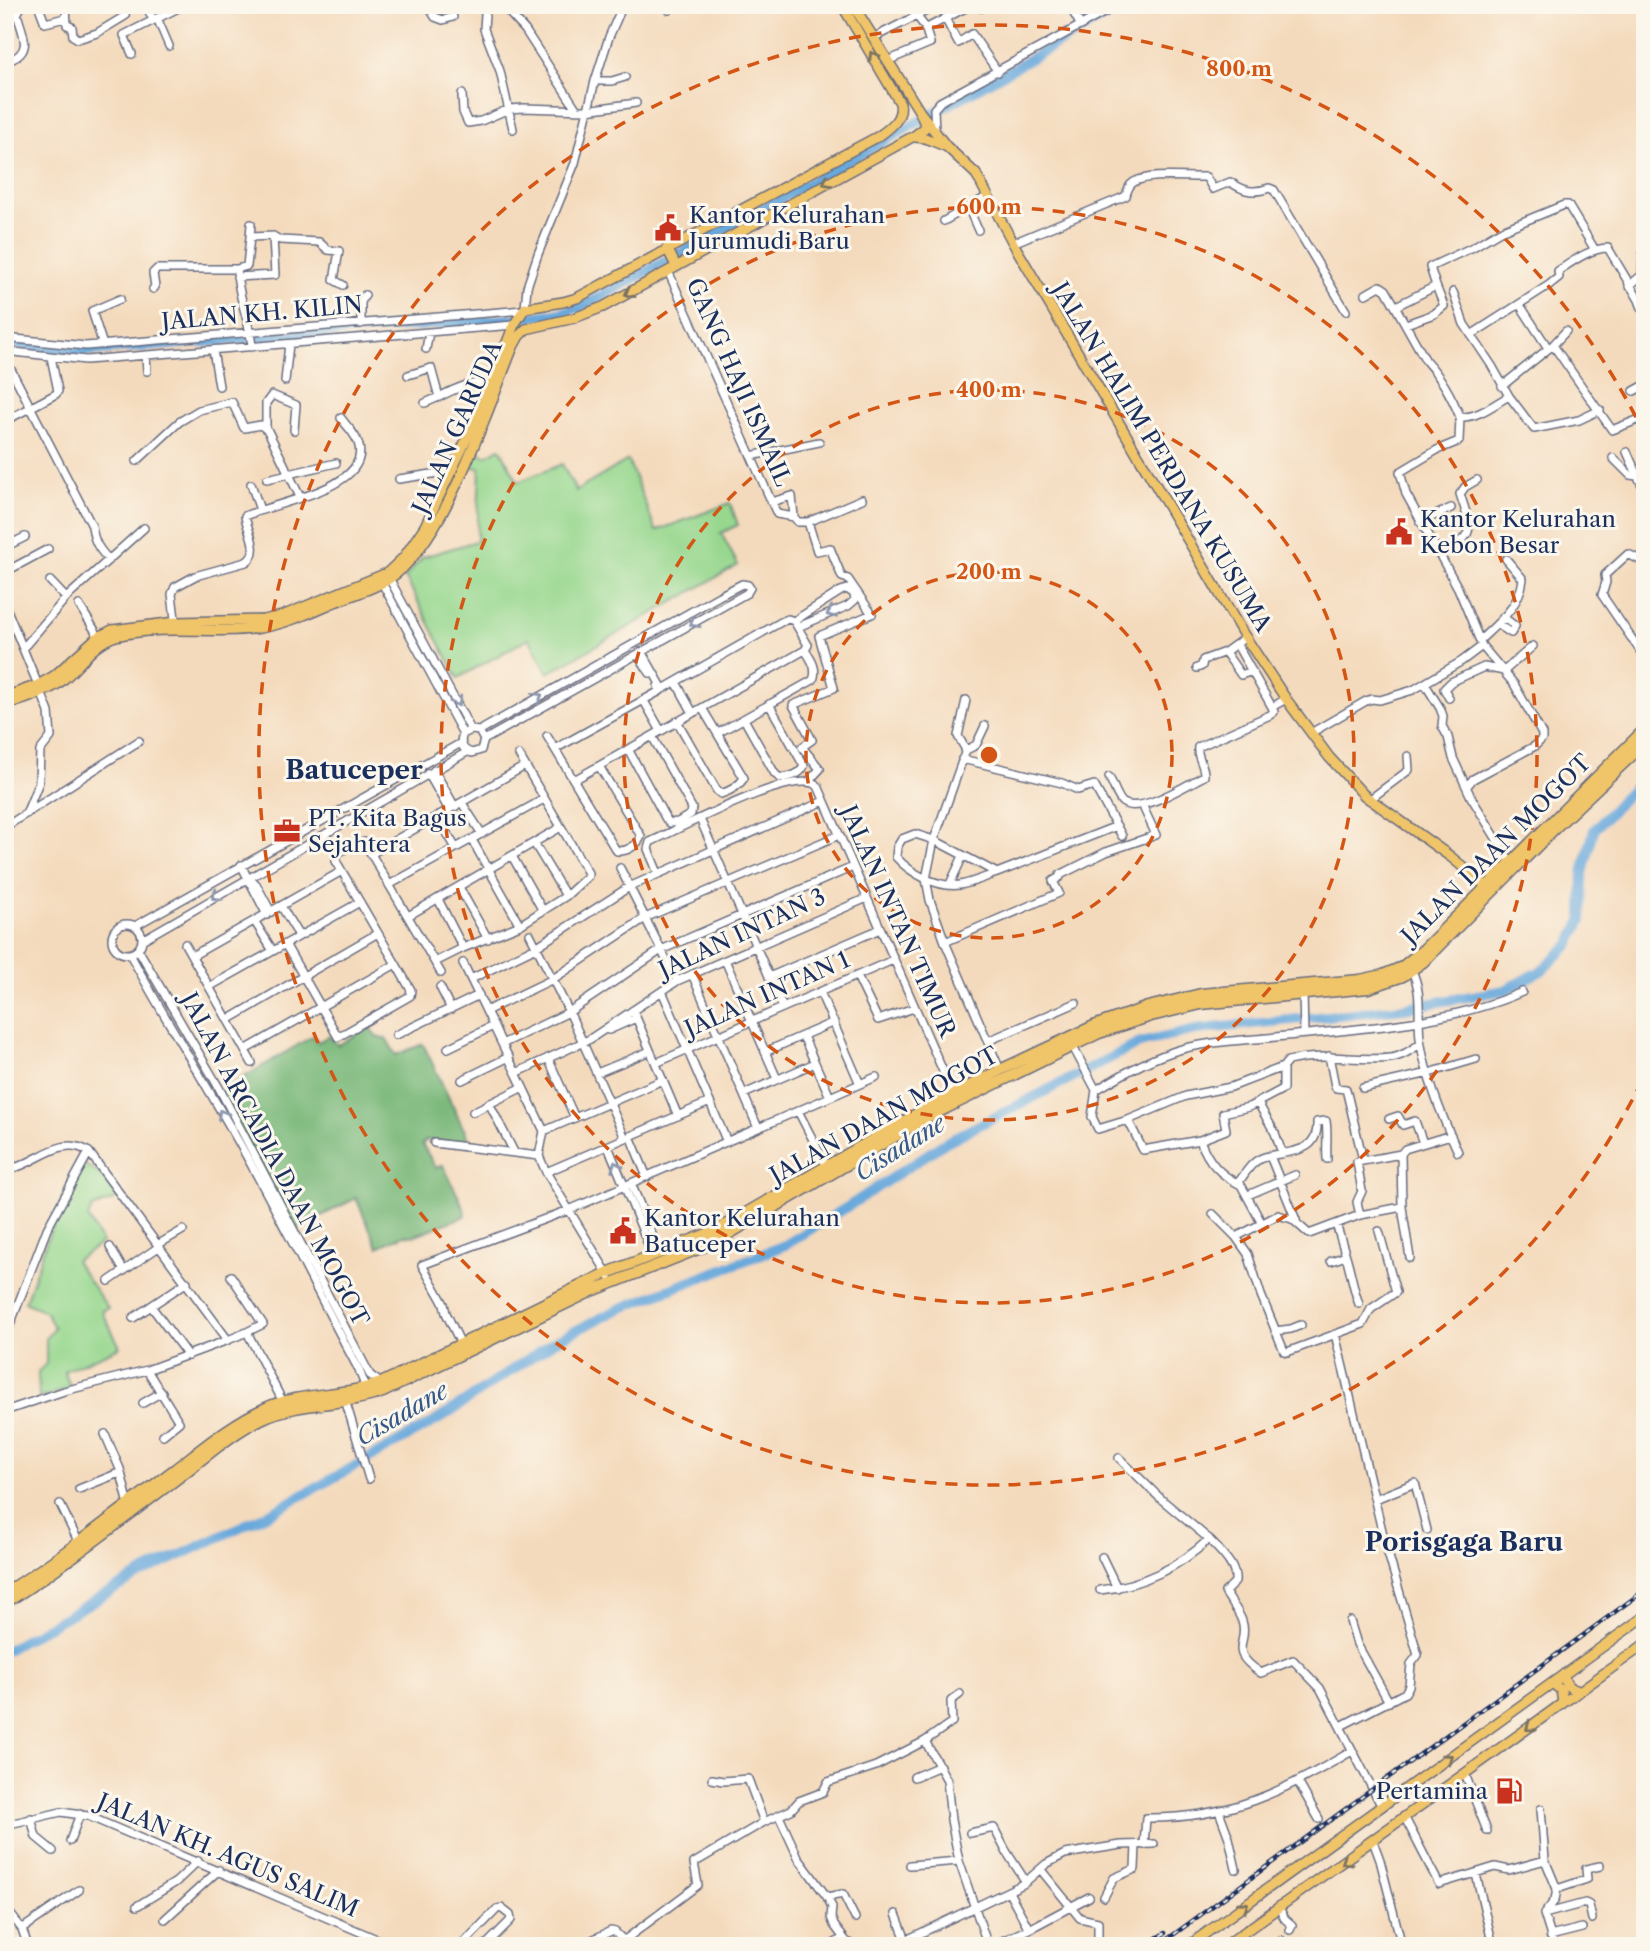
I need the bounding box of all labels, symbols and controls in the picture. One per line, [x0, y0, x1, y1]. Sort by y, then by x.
one-way arrow [868, 51, 881, 64]
text: 800 m [1206, 56, 1272, 81]
one-way arrow [822, 174, 835, 188]
text: 600 m [956, 194, 1022, 219]
place label: Kantor Kelurahan Jurumudi Baru [686, 201, 885, 255]
public building icon: Kantor Kelurahan Jurumudi Baru [653, 213, 683, 243]
street label: GANG HAJI ISMAIL [680, 274, 798, 490]
street label: JALAN HALIM PERDANA KUSUMA [1045, 274, 1278, 638]
one-way arrow [623, 285, 636, 298]
street label: JALAN KH. KILIN [157, 290, 364, 336]
street label: JALAN GARUDA [405, 335, 508, 521]
text: 400 m [956, 377, 1022, 402]
place label: Kantor Kelurahan Kebon Besar [1420, 505, 1616, 559]
public building icon: Kantor Kelurahan Kebon Besar [1384, 517, 1414, 547]
text: 200 m [956, 559, 1022, 584]
one-way arrow [826, 605, 838, 619]
one-way arrow [689, 615, 701, 628]
one-way arrow [530, 692, 543, 705]
one-way arrow [448, 695, 462, 707]
centre of rings [977, 743, 1001, 767]
street label: JALAN DAAN MOGOT [1393, 748, 1597, 952]
district label: Batuceper [285, 754, 423, 786]
street label: JALAN INTAN TIMUR [833, 798, 962, 1042]
place label: PT. Kita Bagus Sejahtera [308, 804, 467, 858]
office icon: PT. Kita Bagus Sejahtera [272, 816, 302, 846]
street label: JALAN INTAN 3 [652, 882, 830, 985]
one-way arrow [211, 887, 224, 900]
street label: JALAN INTAN 1 [677, 945, 854, 1044]
street label: JALAN ARCADIA DAAN MOGOT [174, 985, 375, 1331]
street label: JALAN DAAN MOGOT [762, 1040, 1004, 1191]
one-way arrow [217, 1108, 230, 1121]
water label: Cisadane [849, 1108, 952, 1187]
one-way arrow [610, 1161, 624, 1173]
place label: Kantor Kelurahan Batuceper [644, 1204, 840, 1258]
public building icon: Kantor Kelurahan Batuceper [608, 1216, 638, 1246]
water label: Cisadane [351, 1375, 454, 1451]
district label: Porisgaga Baru [1365, 1526, 1563, 1558]
one-way arrow [1525, 1719, 1538, 1731]
one-way arrow [1440, 1754, 1453, 1767]
fuel station icon: Pertamina [1494, 1776, 1524, 1806]
place label: Pertamina [1376, 1777, 1489, 1805]
street label: JALAN KH. AGUS SALIM [90, 1786, 363, 1923]
one-way arrow [1341, 1853, 1354, 1865]
one-way arrow [1236, 1902, 1249, 1914]

